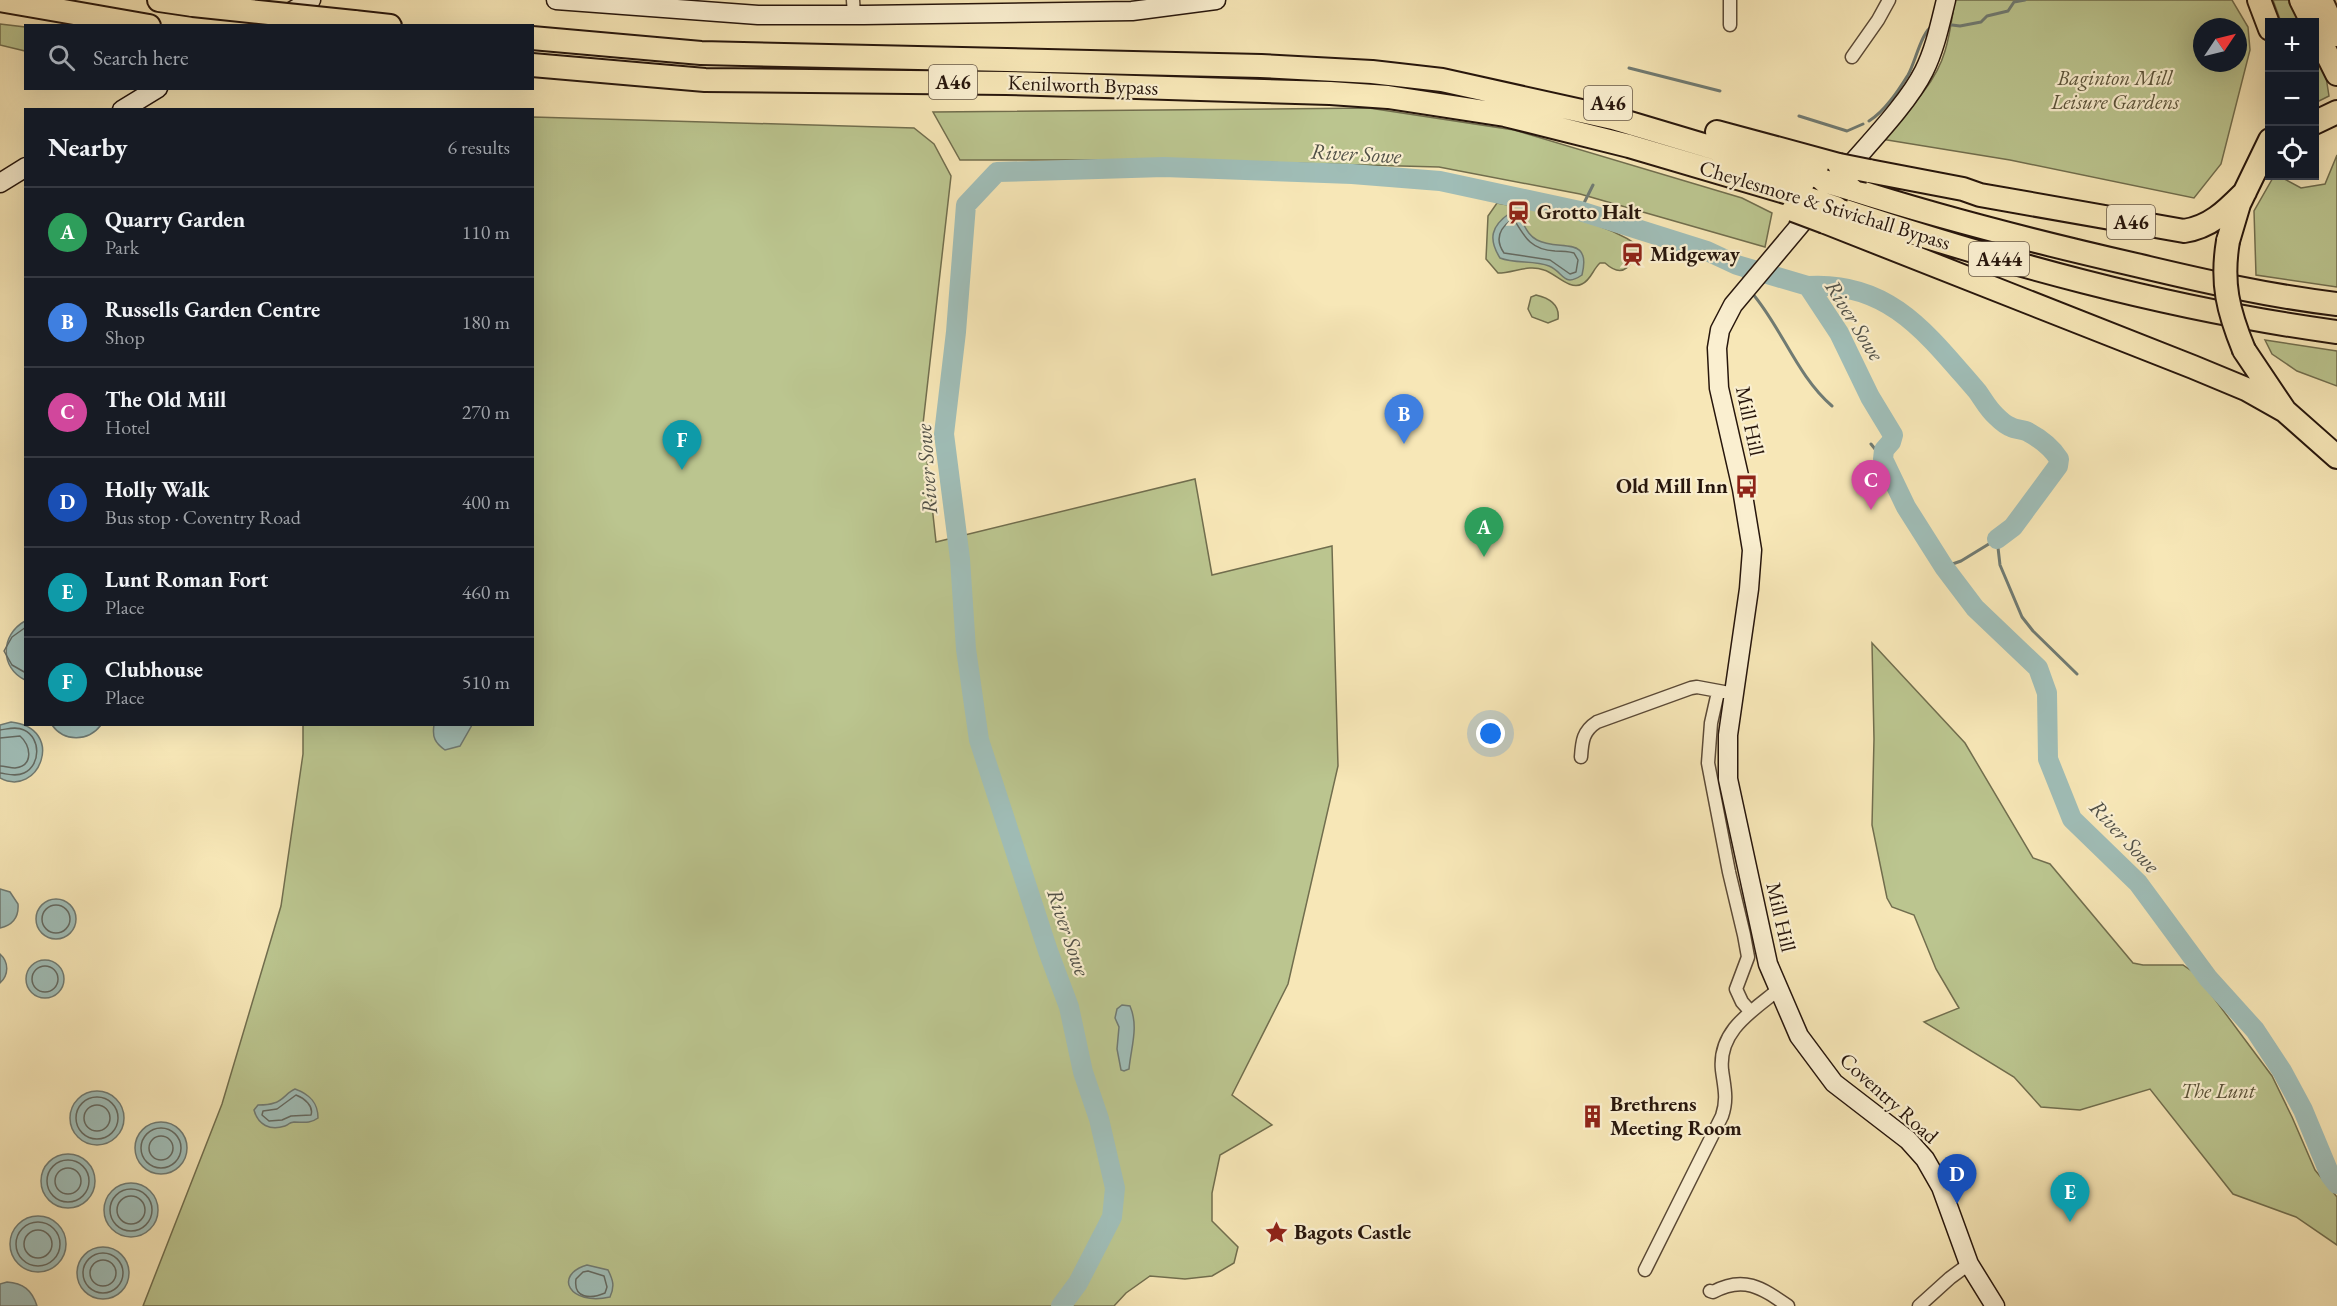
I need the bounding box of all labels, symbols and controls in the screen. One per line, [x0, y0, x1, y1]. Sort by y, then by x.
north arrow [2193, 18, 2247, 72]
map controls [2265, 18, 2319, 180]
button: + [2265, 18, 2319, 72]
search box [24, 24, 534, 90]
icon: search [45, 41, 78, 74]
text: Search here [93, 43, 188, 72]
park label: Baginton Mill Leisure Gardens [2050, 64, 2179, 115]
road number: A46 [929, 65, 977, 99]
street label: Kenilworth Bypass [1007, 68, 1159, 101]
button: − [2265, 72, 2319, 126]
road number: A46 [1584, 86, 1632, 120]
button: locate [2265, 126, 2319, 180]
text: Nearby [48, 130, 128, 164]
text: 6 results [447, 134, 510, 160]
water label: River Sowe [1310, 137, 1403, 170]
street label: Cheylesmore & Stivichall Bypass [1696, 153, 1954, 256]
place label: Grotto Halt [1537, 198, 1642, 225]
station icon: Grotto Halt [1506, 199, 1532, 225]
text: Quarry Garden [105, 205, 245, 234]
road number: A46 [2107, 205, 2155, 239]
text: A [60, 219, 75, 245]
text: 110 m [462, 219, 510, 245]
text: Park [105, 234, 139, 260]
place label: Midgeway [1650, 240, 1741, 267]
station icon: Midgeway [1619, 241, 1645, 267]
road number: A444 [1969, 242, 2029, 276]
water label: River Sowe [1818, 274, 1891, 367]
text: Russells Garden Centre [105, 295, 320, 324]
text: B [61, 309, 74, 335]
text: 180 m [462, 309, 510, 335]
text: Shop [105, 324, 145, 350]
street label: Mill Hill [1730, 384, 1771, 458]
text: The Old Mill [105, 385, 226, 414]
pin: B [1384, 394, 1424, 444]
text: C [60, 399, 75, 425]
text: 270 m [462, 399, 510, 425]
text: Hotel [105, 414, 150, 440]
pin: F [662, 420, 702, 470]
water label: River Sowe [909, 422, 944, 515]
pin: C [1852, 460, 1890, 510]
place label: Old Mill Inn [1616, 472, 1728, 499]
bus stop icon: Old Mill Inn [1733, 473, 1759, 499]
text: Holly Walk [105, 475, 209, 504]
text: D [60, 489, 75, 515]
text: 400 m [462, 489, 510, 515]
text: Bus stop · Coventry Road [105, 504, 301, 530]
pin: A [1464, 508, 1504, 557]
text: Lunt Roman Fort [105, 565, 268, 594]
text: E [62, 579, 73, 605]
text: 460 m [462, 579, 510, 605]
text: Place [105, 594, 144, 620]
text: Clubhouse [105, 655, 203, 684]
text: F [62, 669, 73, 695]
text: 510 m [462, 669, 510, 695]
text: Place [105, 684, 144, 710]
your location [1476, 719, 1505, 748]
water label: River Sowe [2083, 793, 2167, 880]
street label: Mill Hill [1760, 879, 1803, 954]
water label: River Sowe [1040, 885, 1097, 980]
street label: Coventry Road [1834, 1046, 1945, 1149]
park label: The Lunt [2181, 1077, 2256, 1104]
place label: Brethrens Meeting Room [1610, 1090, 1742, 1141]
building icon: Brethrens Meeting Room [1579, 1103, 1605, 1129]
pin: D [1938, 1154, 1976, 1204]
pin: E [2050, 1172, 2090, 1222]
place label: Bagots Castle [1294, 1218, 1411, 1245]
place icon: Bagots Castle [1263, 1219, 1289, 1245]

